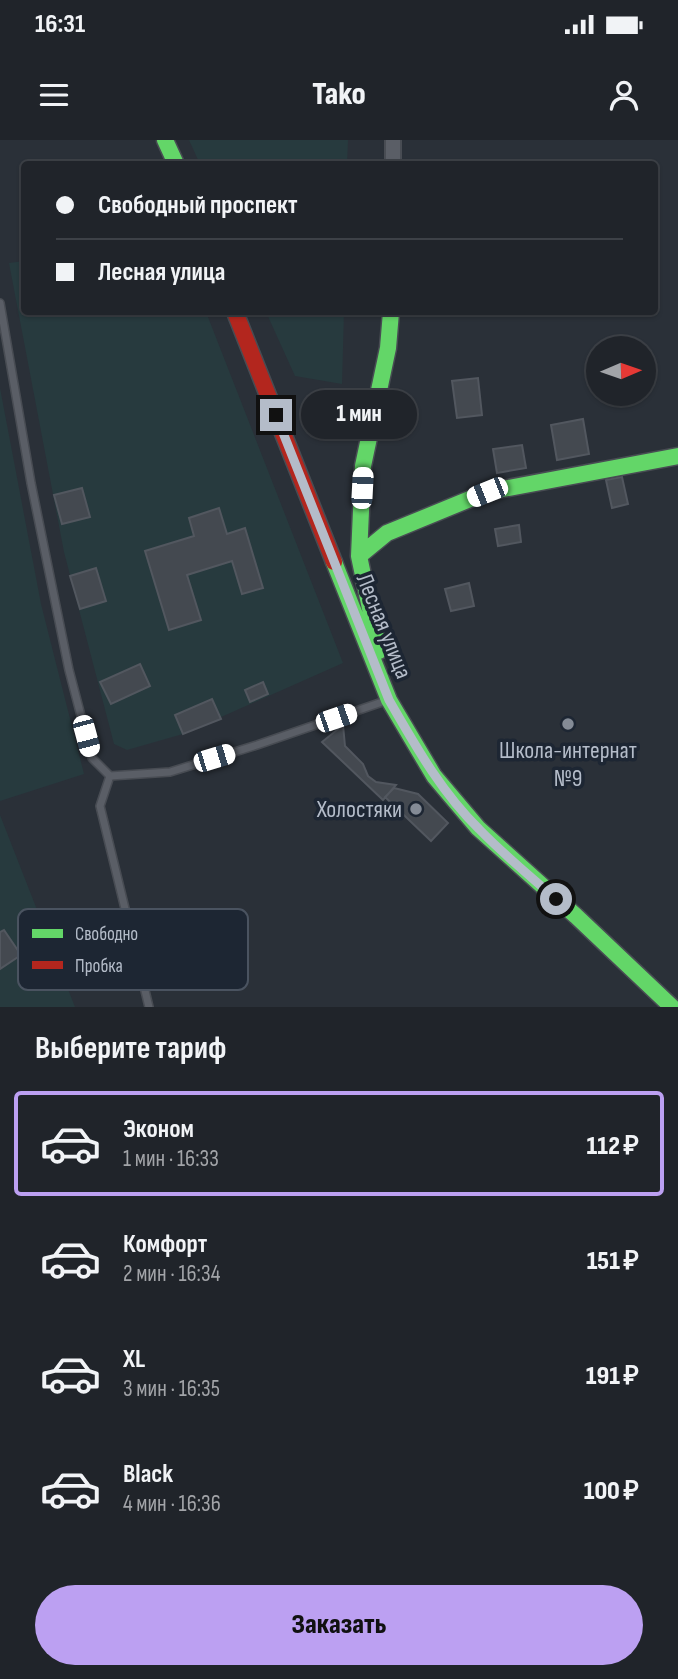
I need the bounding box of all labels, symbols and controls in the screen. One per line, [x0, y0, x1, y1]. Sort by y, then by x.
text: 16:31 [35, 9, 85, 40]
text: Tako [312, 75, 366, 114]
icon: menu [35, 76, 73, 114]
icon: person [605, 76, 643, 114]
text: Свободный проспект [98, 190, 297, 221]
text: Лесная улица [98, 257, 226, 288]
north arrow [586, 336, 656, 406]
map controls [586, 336, 656, 406]
callout: 1 мин [300, 390, 416, 440]
route end [260, 399, 292, 431]
text: 1 мин [336, 400, 382, 428]
car [351, 466, 374, 510]
car [464, 474, 511, 510]
street label: Лесная улица [350, 569, 418, 683]
car [313, 701, 360, 735]
car [71, 713, 102, 759]
marker: Школа-интернат №9 [560, 716, 576, 732]
place label: Школа-интернат №9 [499, 736, 637, 793]
car [191, 742, 238, 774]
place label: Холостяки [316, 795, 402, 824]
marker: Холостяки [408, 801, 424, 817]
route start [540, 883, 572, 915]
legend [18, 909, 248, 990]
text: Свободно [75, 923, 138, 946]
text: Пробка [75, 955, 123, 978]
text: Выберите тариф [35, 1029, 226, 1068]
icon: car [39, 1112, 102, 1175]
text: Эконом [123, 1114, 194, 1145]
text: 112 ₽ [587, 1131, 639, 1162]
text: 1 мин · 16:33 [123, 1145, 219, 1173]
icon: car [39, 1227, 102, 1290]
text: Комфорт [123, 1229, 207, 1260]
text: 151 ₽ [587, 1246, 639, 1277]
text: 2 мин · 16:34 [123, 1260, 220, 1288]
icon: car [39, 1342, 102, 1405]
text: XL [123, 1344, 145, 1375]
text: 191 ₽ [586, 1361, 639, 1392]
text: 3 мин · 16:35 [123, 1375, 220, 1403]
icon: car [39, 1457, 102, 1520]
text: Black [123, 1459, 173, 1490]
text: 100 ₽ [584, 1476, 639, 1507]
text: 4 мин · 16:36 [123, 1490, 221, 1518]
button: Заказать [35, 1585, 643, 1665]

